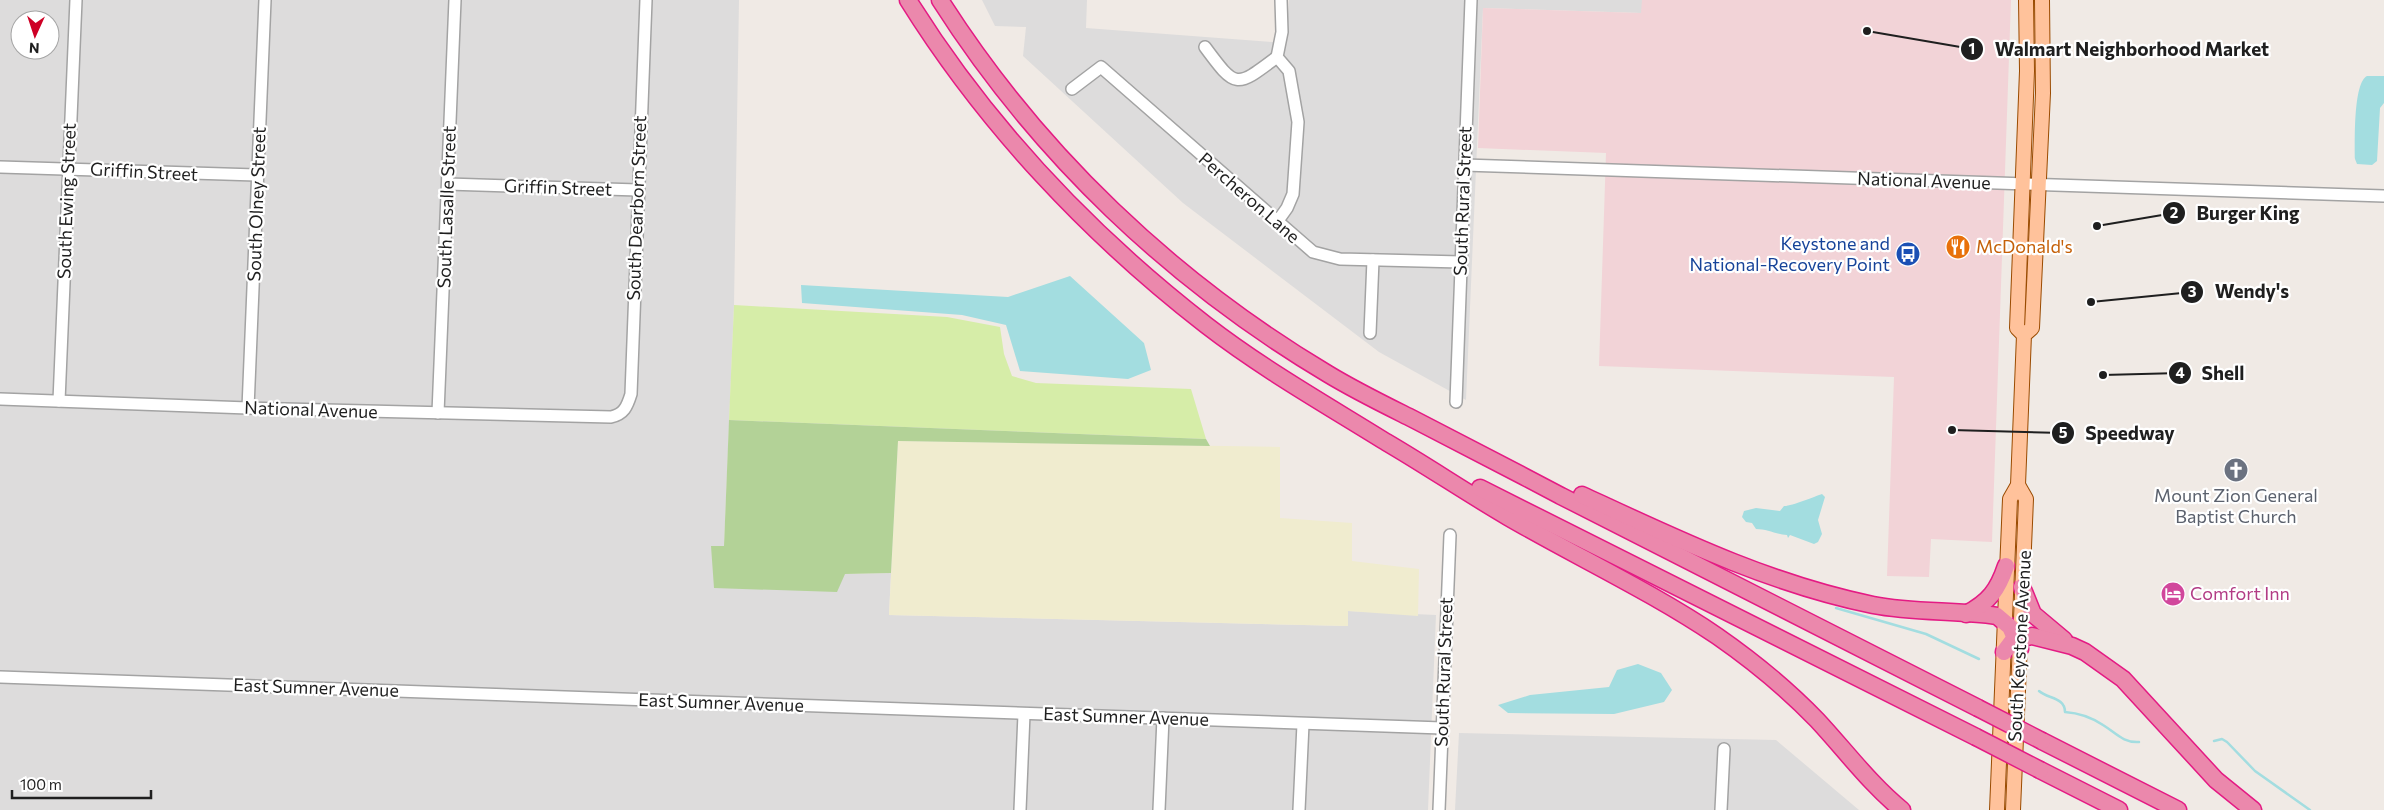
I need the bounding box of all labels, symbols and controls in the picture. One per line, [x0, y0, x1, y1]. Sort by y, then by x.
north arrow [10, 10, 60, 60]
callout: Walmart Neighborhood Market [1960, 32, 2279, 66]
text: Walmart Neighborhood Market [1995, 37, 2269, 60]
text: 1 [1969, 39, 1975, 57]
text: N [29, 40, 40, 57]
street label: South Dearborn Street [622, 115, 650, 301]
street label: South Ewing Street [52, 122, 80, 279]
street label: South Lasalle Street [432, 125, 460, 289]
street label: South Olney Street [242, 126, 270, 282]
street label: South Rural Street [1448, 126, 1476, 276]
street label: Percheron Lane [1195, 147, 1305, 247]
street label: Griffin Street [90, 157, 199, 185]
street label: National Avenue [1857, 167, 1991, 193]
street label: Griffin Street [504, 174, 612, 200]
callout: Burger King [2162, 196, 2310, 230]
text: Burger King [2197, 201, 2300, 224]
text: 2 [2170, 203, 2178, 221]
place label: Keystone and National-Recovery Point [1690, 232, 1890, 275]
restaurant icon: McDonald's [1945, 234, 1971, 260]
place label: McDonald's [1976, 235, 2073, 257]
bus stop icon: Keystone and National-Recovery Point [1895, 241, 1921, 267]
callout: Wendy's [2180, 275, 2299, 309]
text: Wendy's [2215, 279, 2289, 302]
text: 3 [2188, 282, 2197, 300]
callout: Shell [2167, 356, 2255, 390]
text: Shell [2202, 361, 2244, 384]
text: 4 [2175, 363, 2185, 381]
street label: National Avenue [244, 396, 378, 422]
callout: Speedway [2050, 416, 2185, 450]
text: Speedway [2085, 421, 2175, 444]
text: 5 [2059, 423, 2068, 441]
church icon: Mount Zion General Baptist Church [2223, 457, 2249, 483]
place label: Mount Zion General Baptist Church [2154, 484, 2318, 527]
street label: South Keystone Avenue [2003, 550, 2035, 742]
hotel icon: Comfort Inn [2160, 581, 2186, 607]
place label: Comfort Inn [2190, 582, 2290, 604]
street label: South Rural Street [1429, 597, 1457, 747]
street label: East Sumner Avenue [233, 673, 399, 701]
street label: East Sumner Avenue [638, 688, 804, 716]
street label: East Sumner Avenue [1043, 702, 1209, 730]
scale bar [12, 768, 151, 800]
text: 100 m [20, 775, 62, 793]

